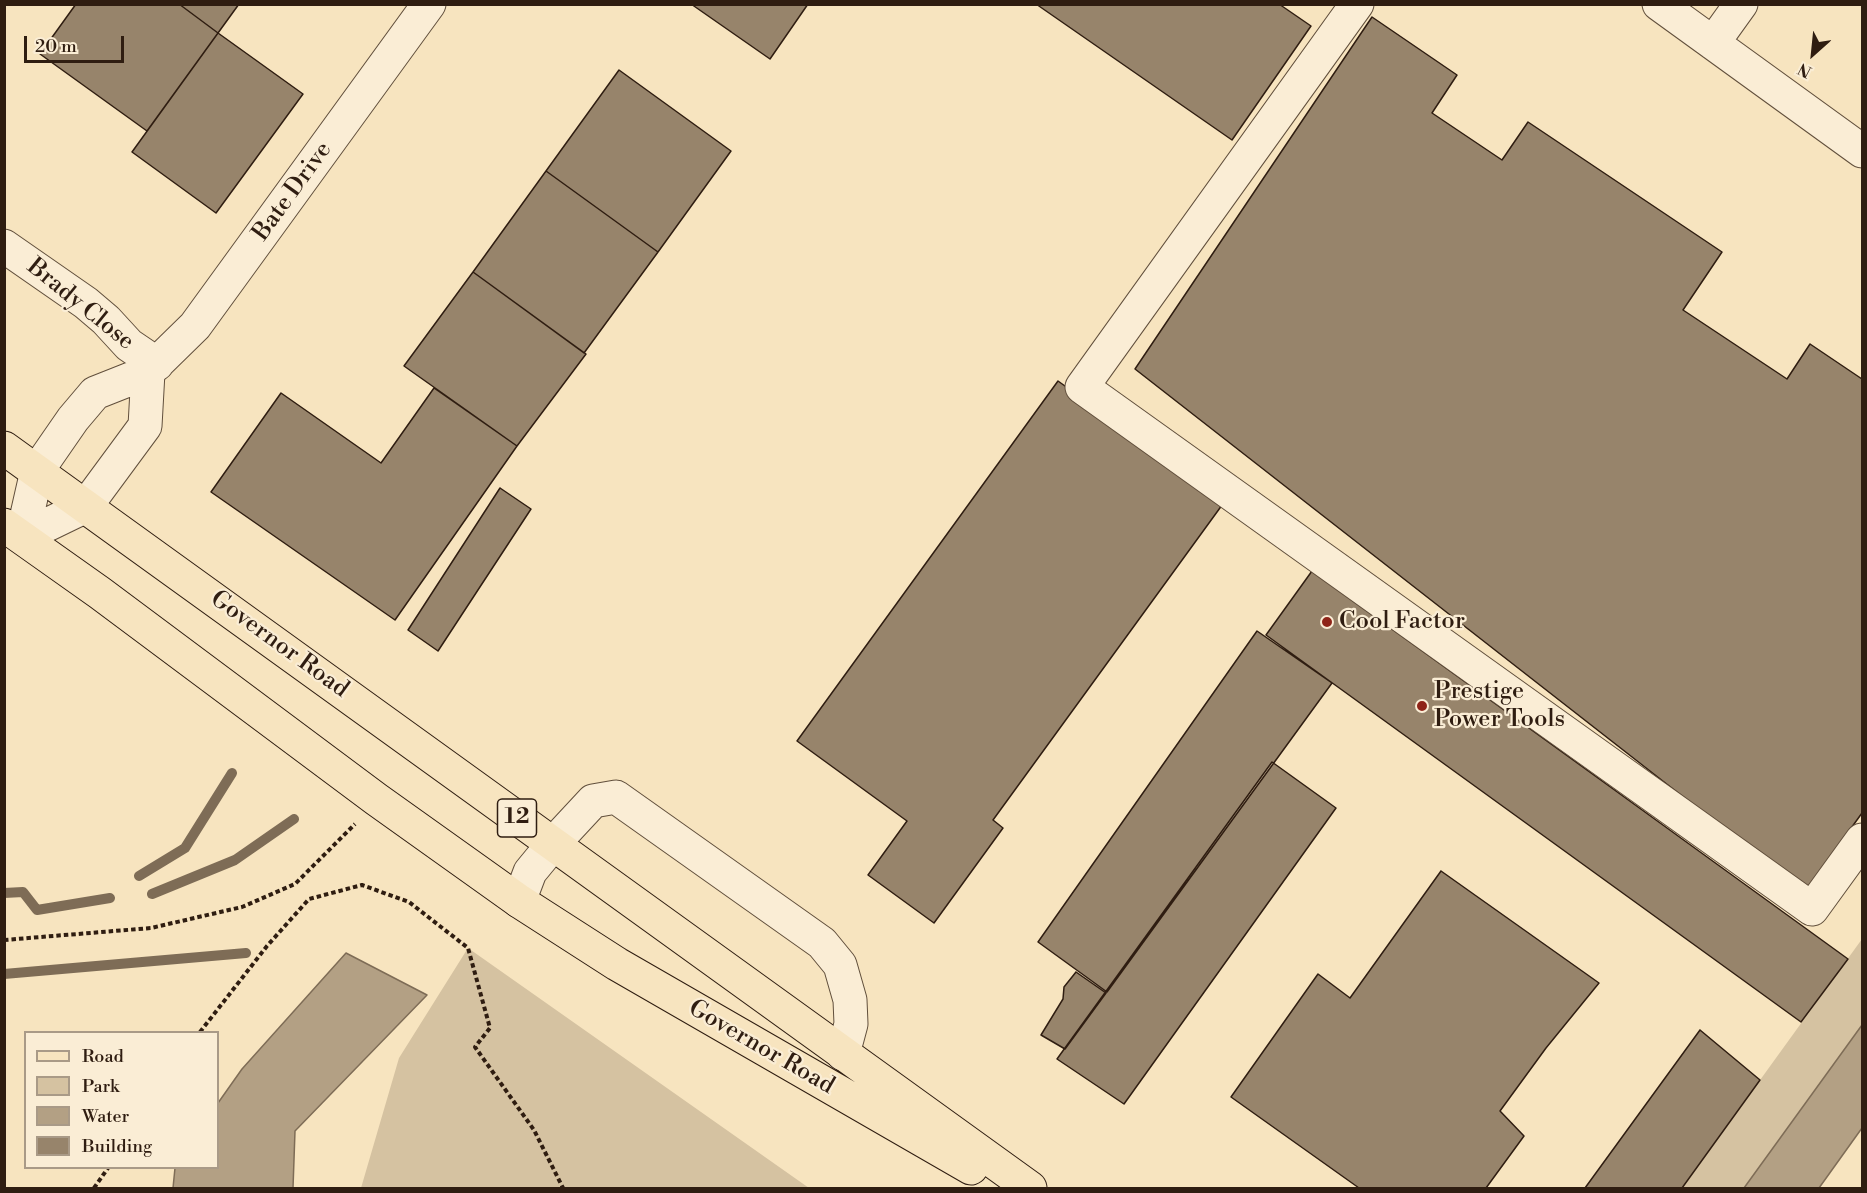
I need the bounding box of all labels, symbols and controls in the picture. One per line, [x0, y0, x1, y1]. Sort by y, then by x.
scale bar [27, 24, 128, 62]
north arrow [1783, 24, 1843, 84]
text: 20 m [35, 35, 77, 58]
text: N [1795, 58, 1815, 82]
street label: Bate Drive [247, 137, 339, 247]
street label: Brady Close [21, 253, 139, 357]
street label: Governor Road [204, 585, 354, 705]
place label: Cool Factor [1339, 608, 1465, 636]
marker: Cool Factor [1320, 615, 1334, 629]
place label: Prestige Power Tools [1434, 678, 1565, 734]
marker: Prestige Power Tools [1415, 699, 1429, 713]
road number: 12 [498, 799, 536, 837]
street label: Governor Road [683, 995, 839, 1101]
legend [24, 1031, 219, 1169]
text: Road [82, 1045, 124, 1068]
text: Park [82, 1075, 119, 1098]
text: Water [82, 1105, 129, 1128]
text: Building [82, 1135, 152, 1158]

